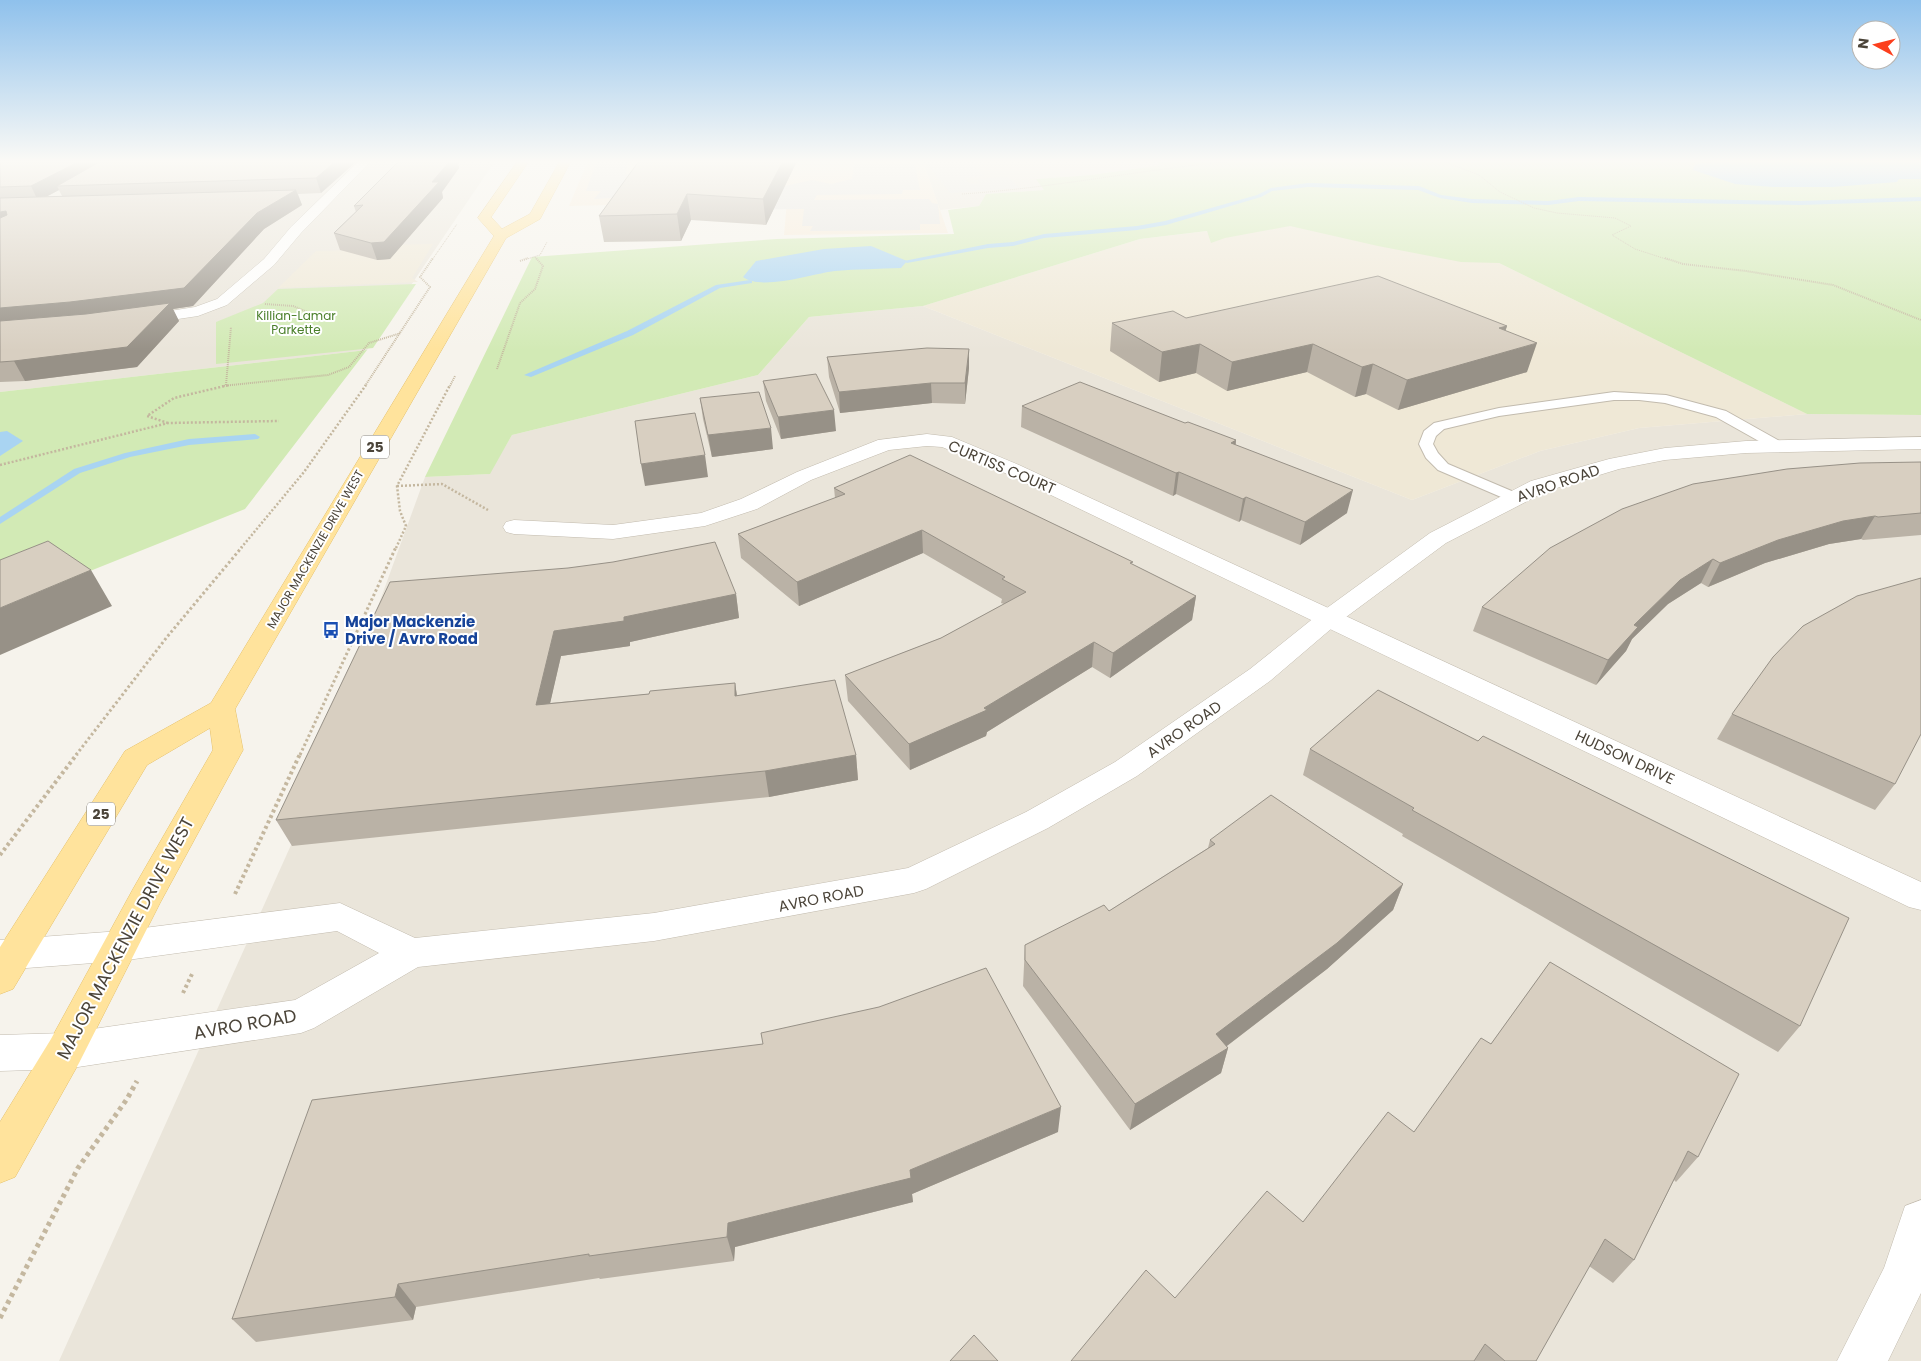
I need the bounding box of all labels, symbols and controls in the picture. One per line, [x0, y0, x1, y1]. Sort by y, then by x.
north arrow [1851, 20, 1901, 70]
text: N [1853, 37, 1874, 50]
park label: Killian-Lamar Parkette [256, 307, 336, 338]
street label: CURTISS COURT [945, 435, 1059, 499]
road number: 25 [361, 436, 389, 458]
street label: AVRO ROAD [1514, 459, 1602, 507]
street label: MAJOR MACKENZIE DRIVE WEST [262, 466, 368, 631]
place label: Major Mackenzie Drive / Avro Road [345, 611, 478, 649]
bus stop icon: Major Mackenzie Drive / Avro Road [321, 620, 341, 640]
street label: AVRO ROAD [1142, 696, 1226, 762]
street label: HUDSON DRIVE [1572, 725, 1678, 789]
road number: 25 [87, 802, 115, 826]
street label: MAJOR MACKENZIE DRIVE WEST [50, 812, 200, 1063]
street label: AVRO ROAD [776, 879, 866, 917]
street label: AVRO ROAD [192, 1003, 298, 1045]

